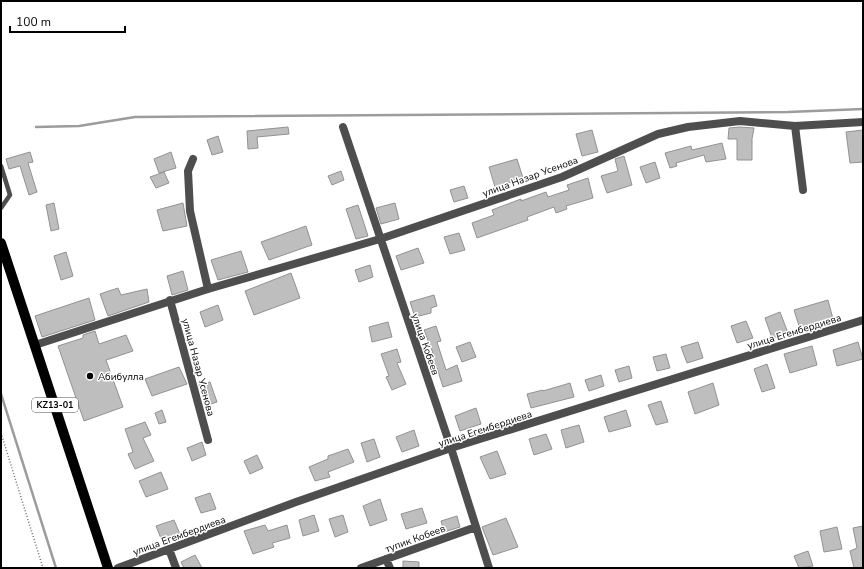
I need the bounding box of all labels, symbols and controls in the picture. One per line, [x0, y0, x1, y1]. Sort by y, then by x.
scale bar [10, 8, 125, 34]
text: 100 m [16, 14, 51, 30]
street label: улица Назар Усенова [481, 153, 580, 201]
street label: улица Егембердиева [746, 311, 843, 353]
street label: улица Кобеев [408, 312, 442, 378]
street label: улица Назар Усенова [178, 317, 218, 418]
place label: Абибулла [98, 370, 144, 384]
marker: Абибулла [85, 371, 95, 381]
road number: KZ13-01 [32, 398, 78, 412]
street label: улица Егембердиева [437, 407, 534, 451]
street label: улица Егембердиева [131, 513, 228, 559]
street label: тупик Кобеев [383, 521, 448, 556]

